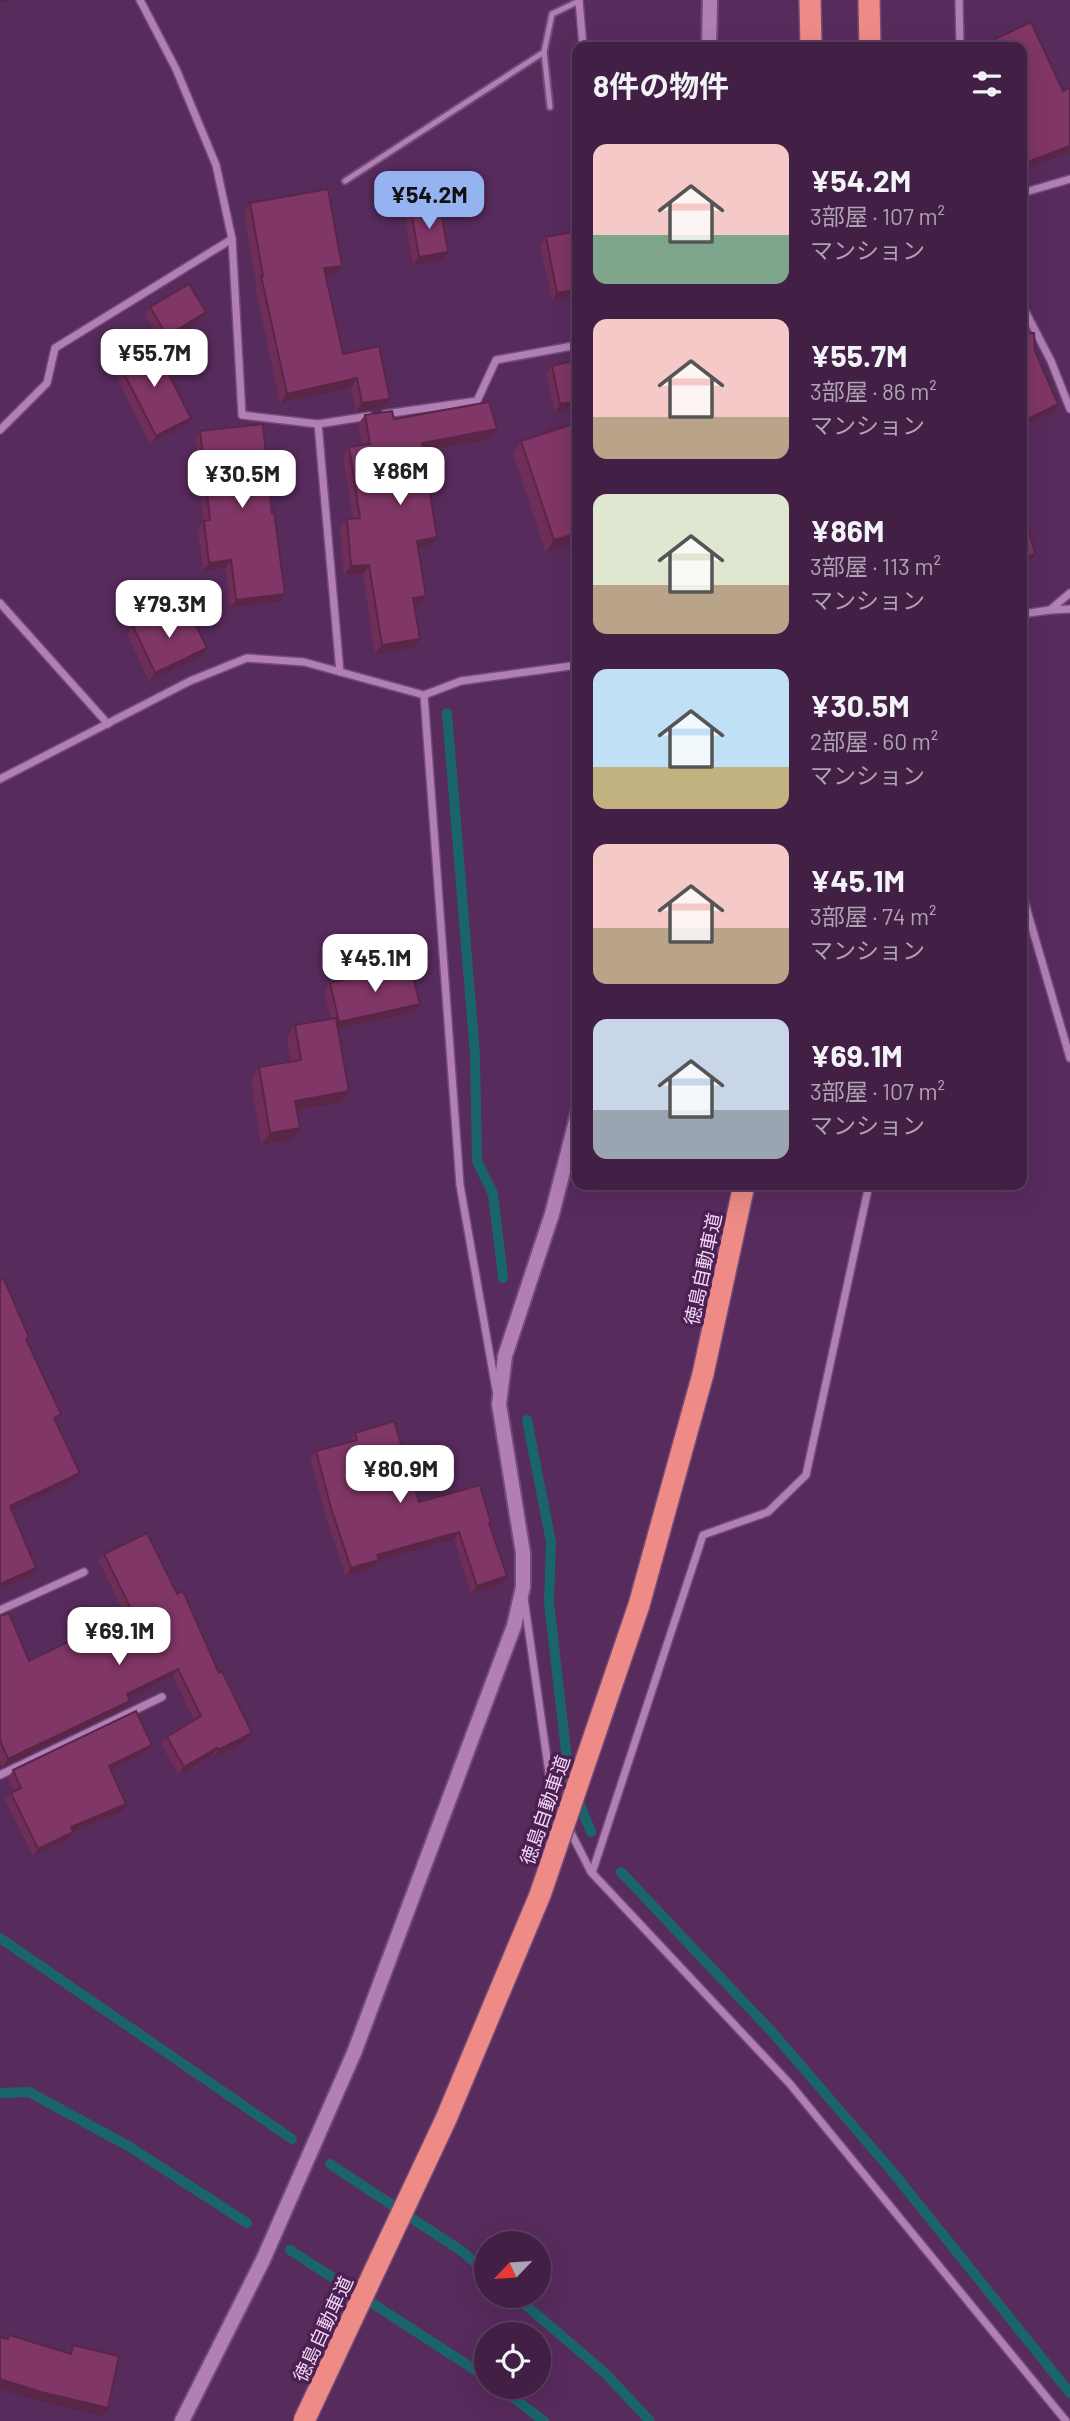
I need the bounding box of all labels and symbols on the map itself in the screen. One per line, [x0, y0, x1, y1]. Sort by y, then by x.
pin: ¥54.2M [372, 172, 486, 231]
pin: ¥55.7M [97, 330, 211, 389]
pin: ¥86M [359, 448, 441, 507]
pin: ¥30.5M [185, 450, 299, 510]
pin: ¥79.3M [112, 580, 226, 640]
pin: ¥45.1M [318, 934, 432, 994]
street label: 徳島自動車道 [679, 1211, 726, 1327]
pin: ¥80.9M [343, 1446, 457, 1505]
pin: ¥69.1M [62, 1608, 176, 1667]
street label: 徳島自動車道 [515, 1752, 574, 1867]
north arrow [474, 2231, 551, 2308]
street label: 徳島自動車道 [288, 2272, 357, 2385]

